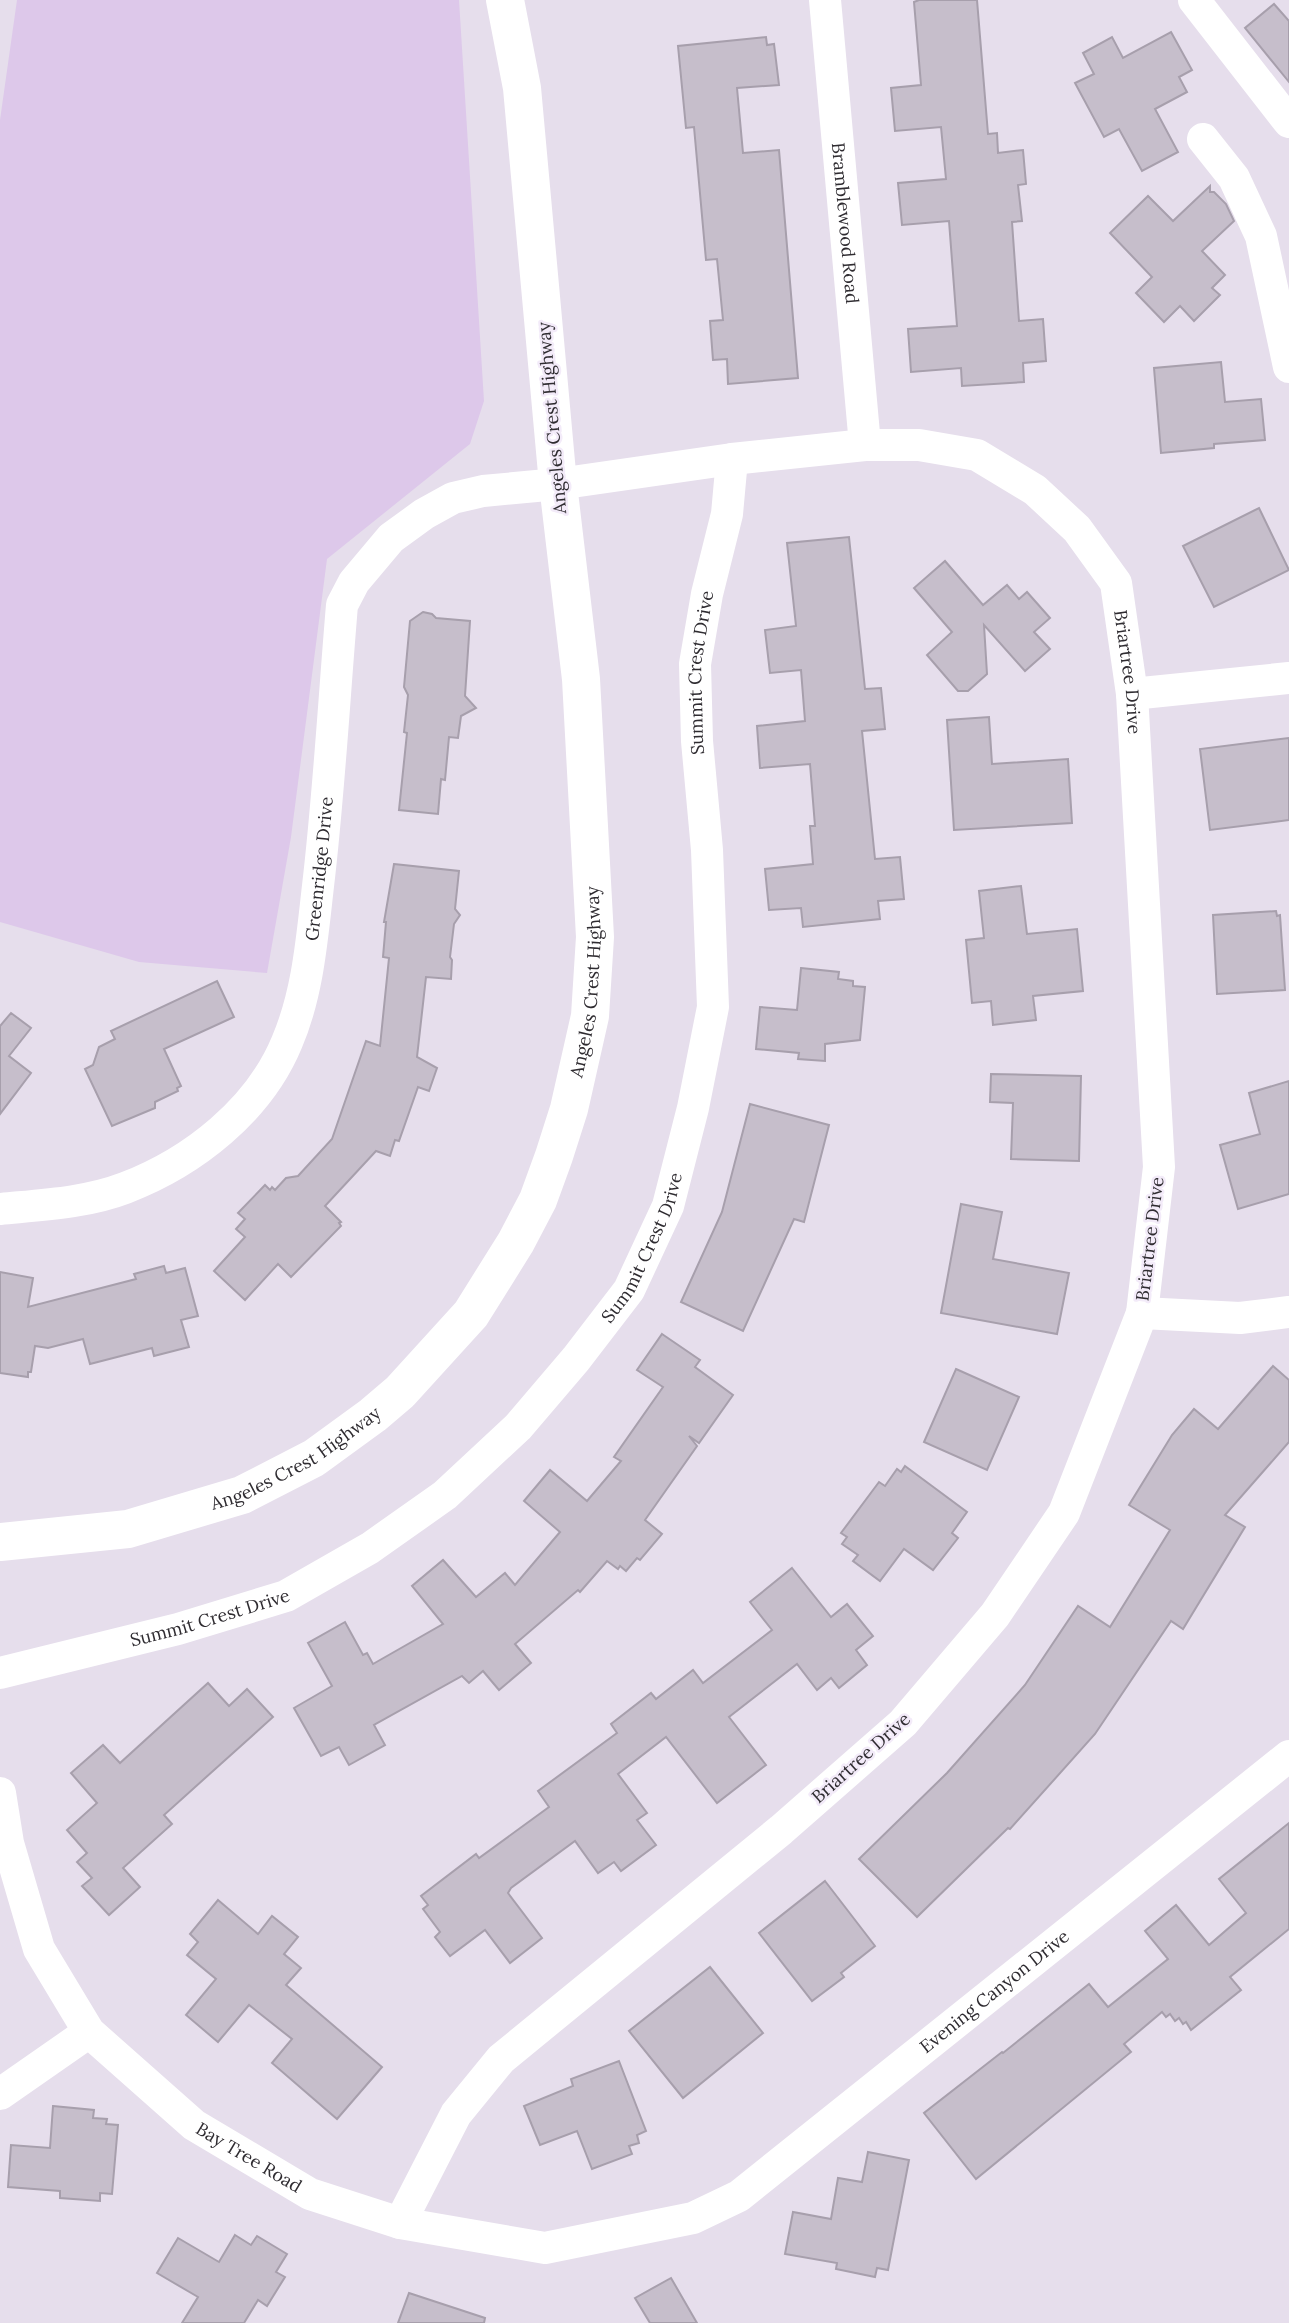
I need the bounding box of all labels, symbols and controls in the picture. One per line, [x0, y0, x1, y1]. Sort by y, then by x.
street label: Bramblewood Road [827, 141, 864, 305]
street label: Angeles Crest Highway [532, 321, 571, 516]
street label: Summit Crest Drive [683, 589, 718, 756]
street label: Briartree Drive [1109, 608, 1146, 735]
street label: Greenridge Drive [300, 795, 338, 942]
street label: Angeles Crest Highway [564, 885, 606, 1081]
street label: Summit Crest Drive [596, 1170, 687, 1327]
street label: Briartree Drive [1130, 1175, 1169, 1302]
street label: Angeles Crest Highway [207, 1401, 386, 1515]
street label: Summit Crest Drive [128, 1583, 293, 1651]
street label: Briartree Drive [807, 1707, 915, 1808]
street label: Evening Canyon Drive [915, 1924, 1074, 2058]
street label: Bay Tree Road [192, 2117, 306, 2198]

